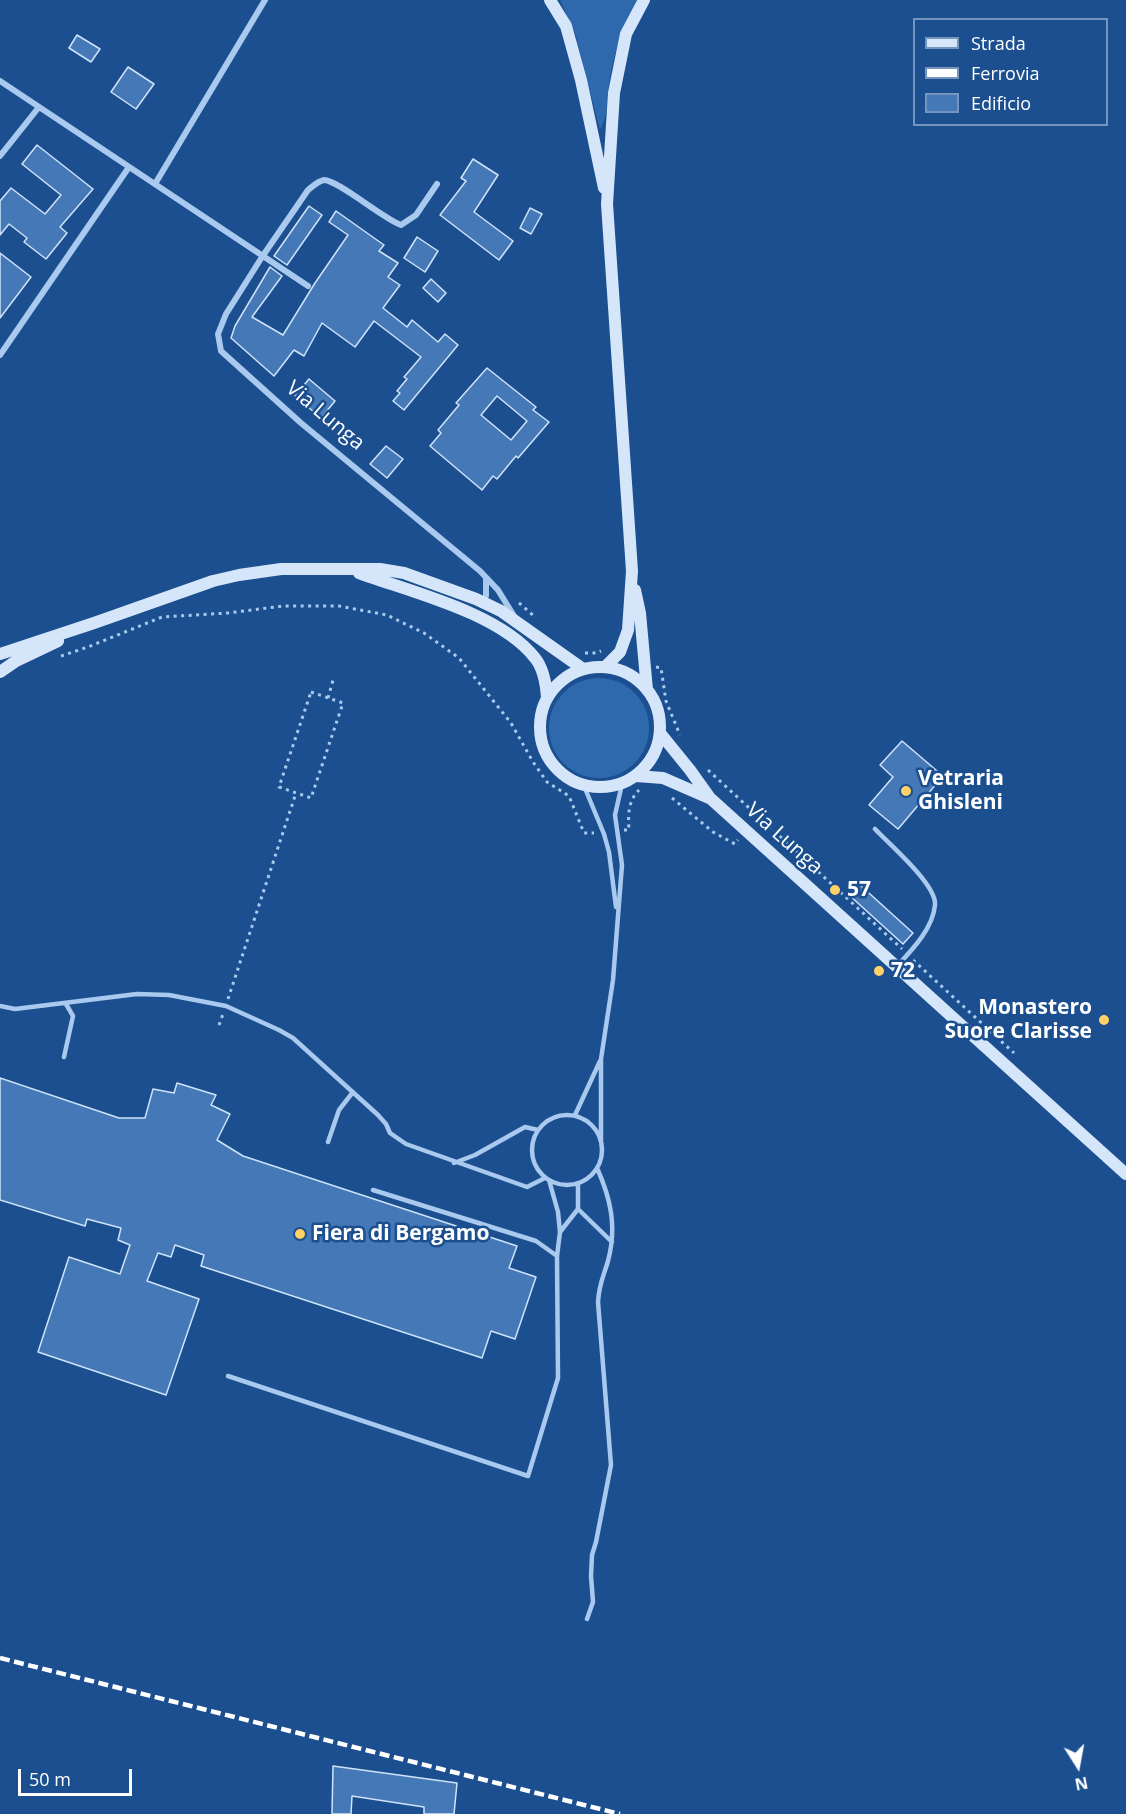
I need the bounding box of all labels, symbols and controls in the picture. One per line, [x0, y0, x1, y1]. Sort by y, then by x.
legend [913, 18, 1108, 126]
text: Strada [971, 31, 1026, 55]
text: Ferrovia [971, 61, 1039, 85]
text: Edificio [971, 91, 1031, 115]
street label: Via Lunga [281, 376, 369, 456]
place label: Vetraria Ghisleni [918, 766, 1004, 816]
marker: Vetraria Ghisleni [899, 784, 913, 798]
street label: Via Lunga [740, 798, 828, 880]
place label: 57 [847, 877, 871, 903]
marker: 57 [828, 883, 842, 897]
place label: 72 [891, 958, 915, 984]
marker: 72 [872, 964, 886, 978]
place label: Monastero Suore Clarisse [945, 995, 1092, 1045]
marker: Monastero Suore Clarisse [1097, 1013, 1111, 1027]
place label: Fiera di Bergamo [312, 1221, 489, 1247]
marker: Fiera di Bergamo [293, 1227, 307, 1241]
north arrow [1048, 1736, 1108, 1796]
scale bar [21, 1757, 135, 1795]
text: 50 m [29, 1767, 71, 1791]
text: N [1073, 1772, 1090, 1796]

